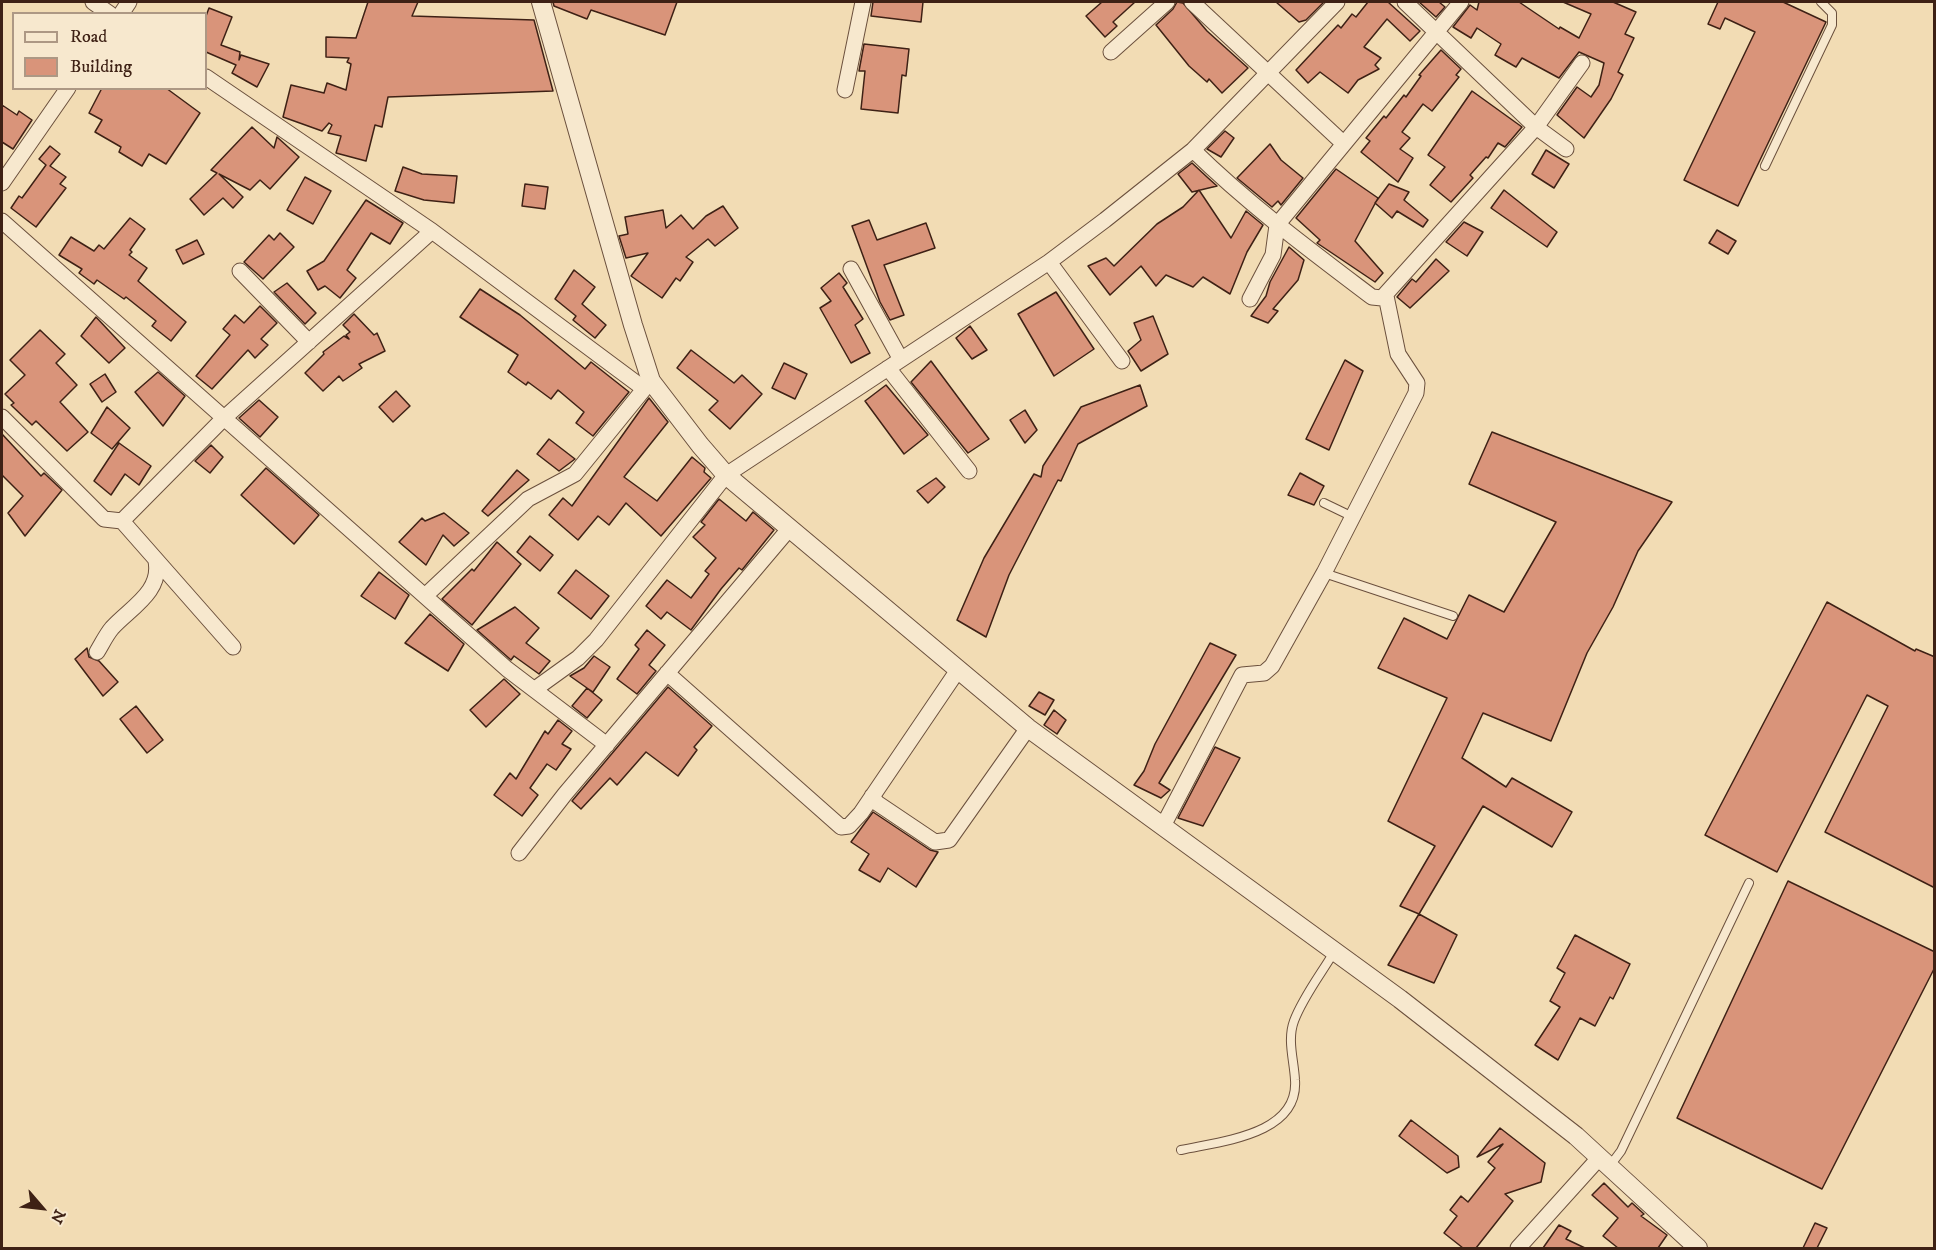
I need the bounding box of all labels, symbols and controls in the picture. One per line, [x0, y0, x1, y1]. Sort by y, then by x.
legend [12, 12, 207, 90]
text: Road [70, 26, 107, 48]
text: Building [70, 56, 132, 78]
north arrow [12, 1178, 72, 1238]
text: N [46, 1206, 70, 1227]

